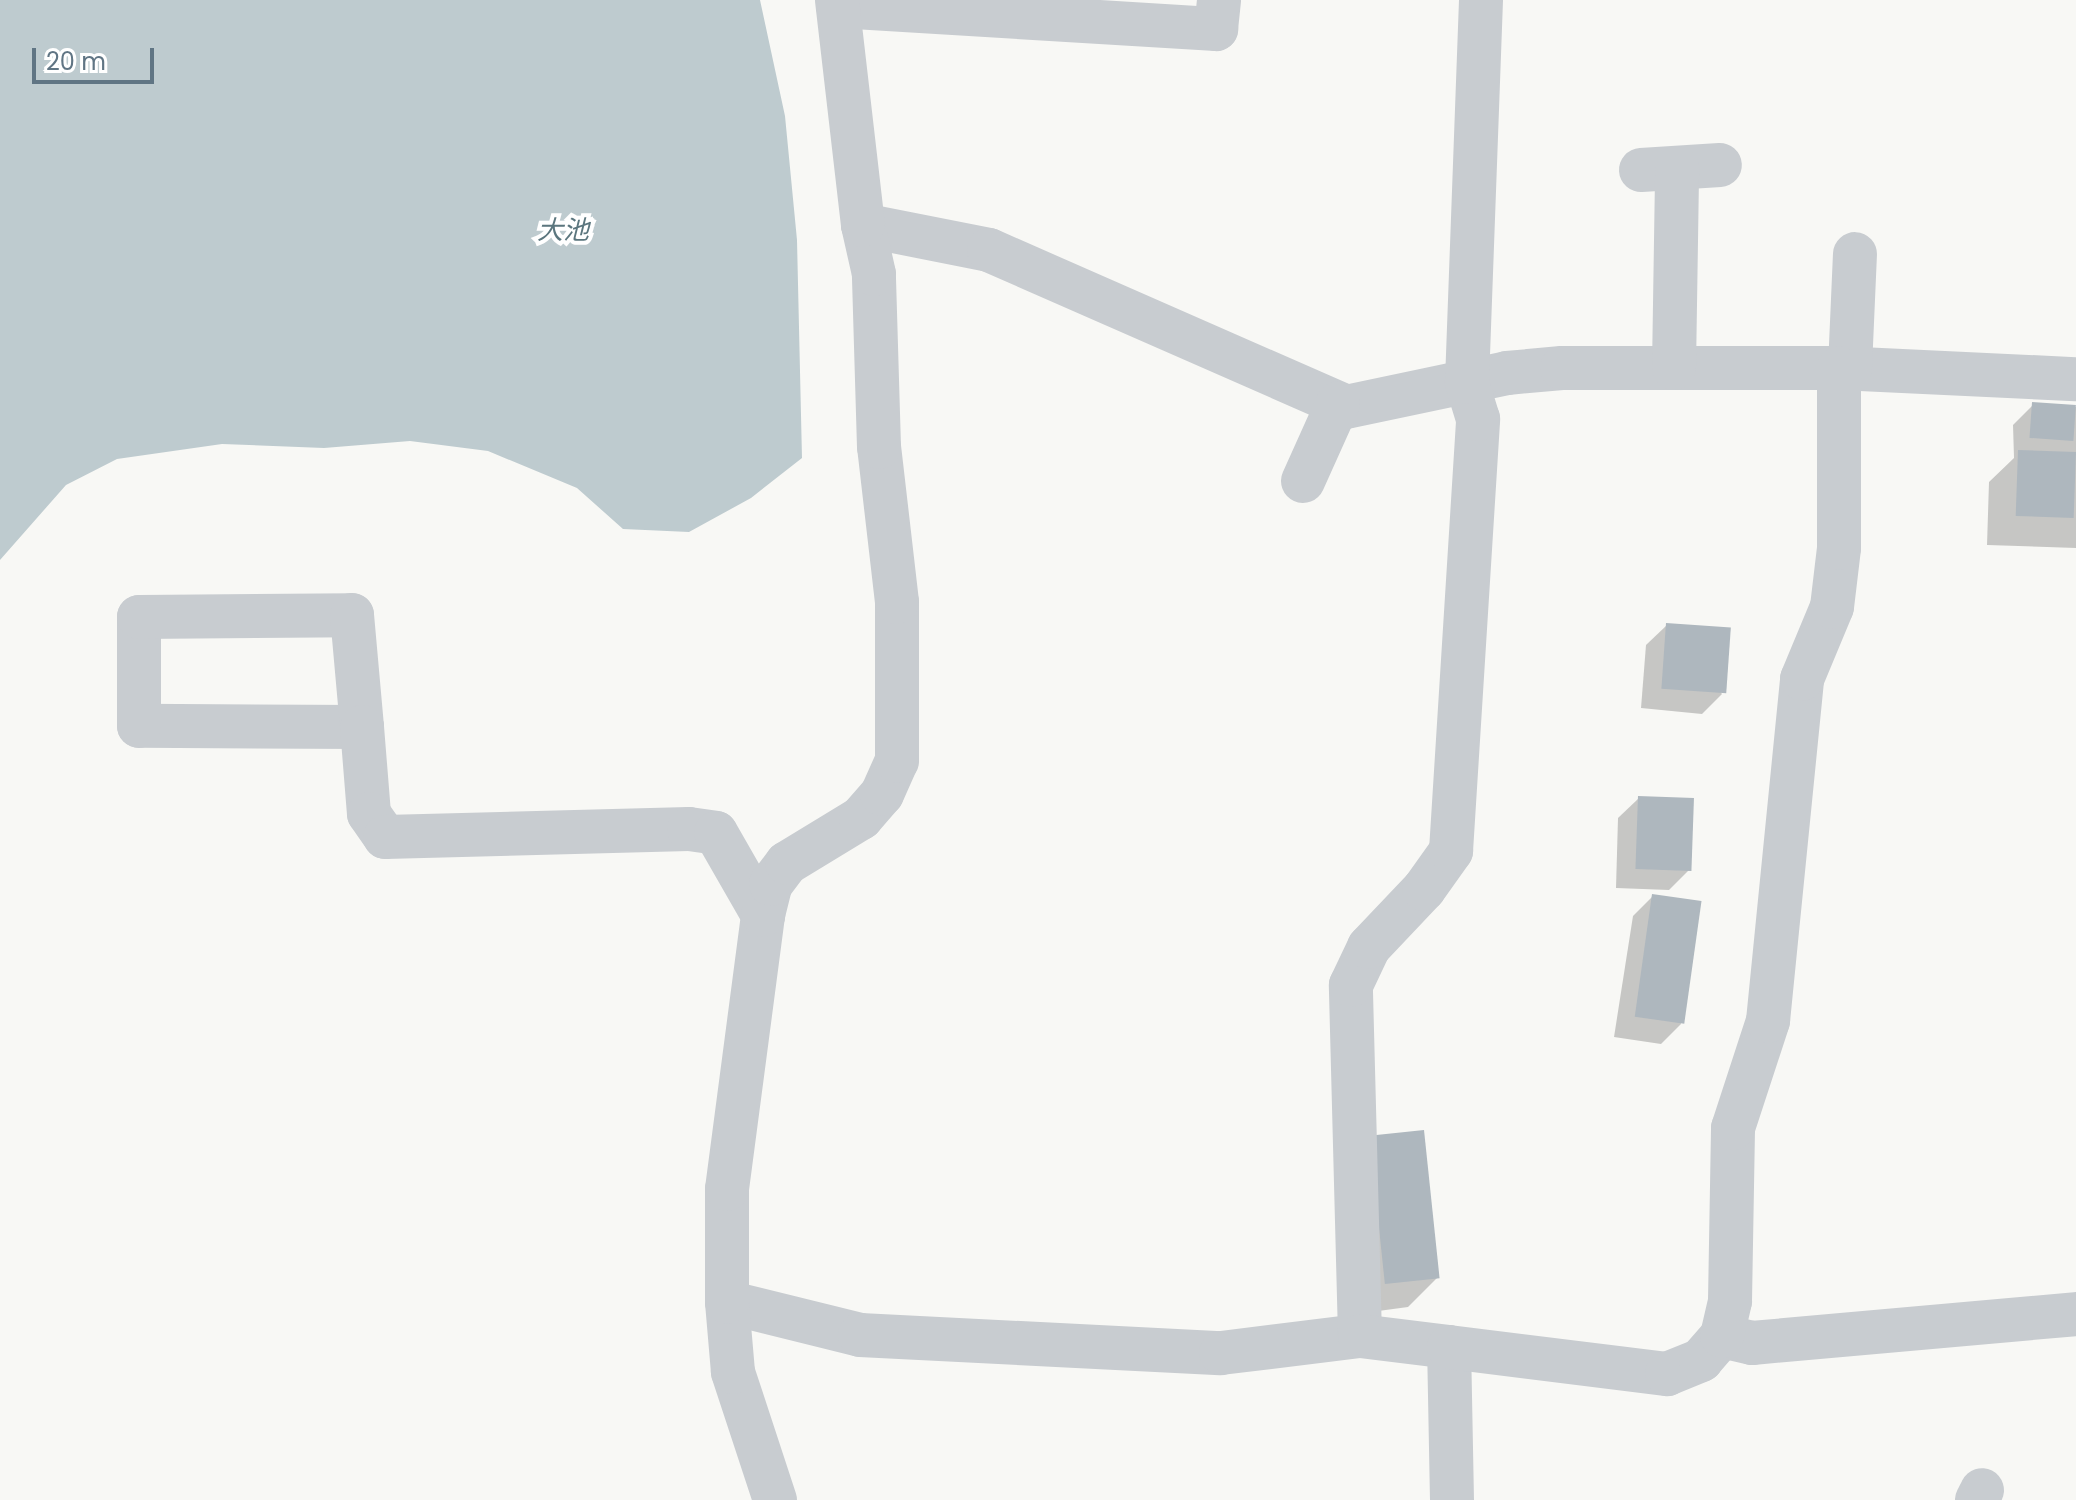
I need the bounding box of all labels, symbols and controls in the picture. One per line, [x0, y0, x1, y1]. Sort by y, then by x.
scale bar [36, 32, 158, 82]
text: 20 m [46, 45, 106, 78]
water label: 大池 [537, 215, 589, 247]

